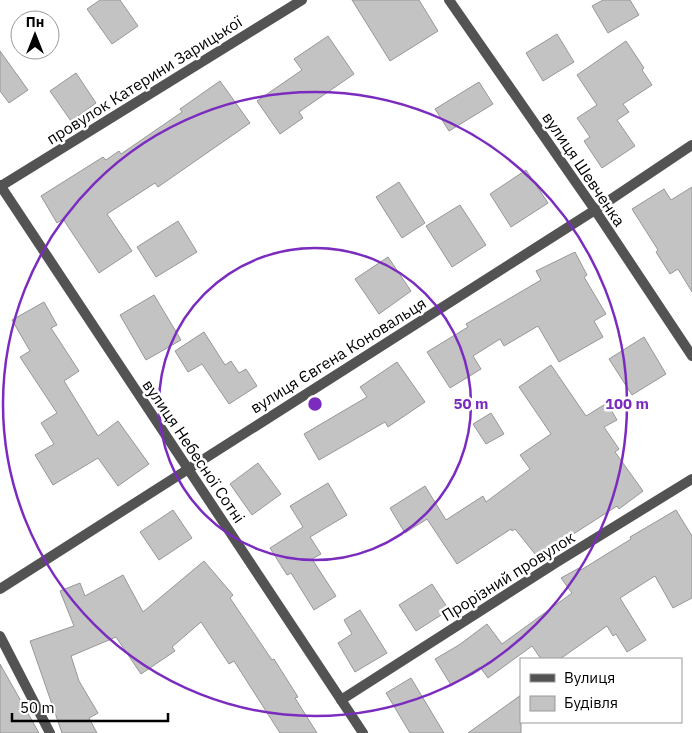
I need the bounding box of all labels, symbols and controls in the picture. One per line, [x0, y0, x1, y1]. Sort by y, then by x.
north arrow [10, 10, 60, 60]
street label: провулок Катерини Зарицької [43, 11, 246, 149]
text: Пн [26, 13, 44, 31]
street label: вулиця Шевченка [538, 108, 630, 230]
street label: вулиця Євгена Коновальця [246, 293, 430, 417]
street label: вулиця Небесної Сотні [139, 375, 249, 527]
text: 50 m [454, 394, 488, 413]
text: 100 m [605, 394, 649, 413]
centre of rings [306, 395, 324, 413]
street label: Прорізний провулок [438, 527, 578, 625]
legend [520, 658, 682, 723]
text: Вулиця [564, 668, 615, 687]
scale bar [12, 690, 169, 722]
text: Будівля [564, 693, 618, 712]
text: 50 m [20, 698, 55, 717]

